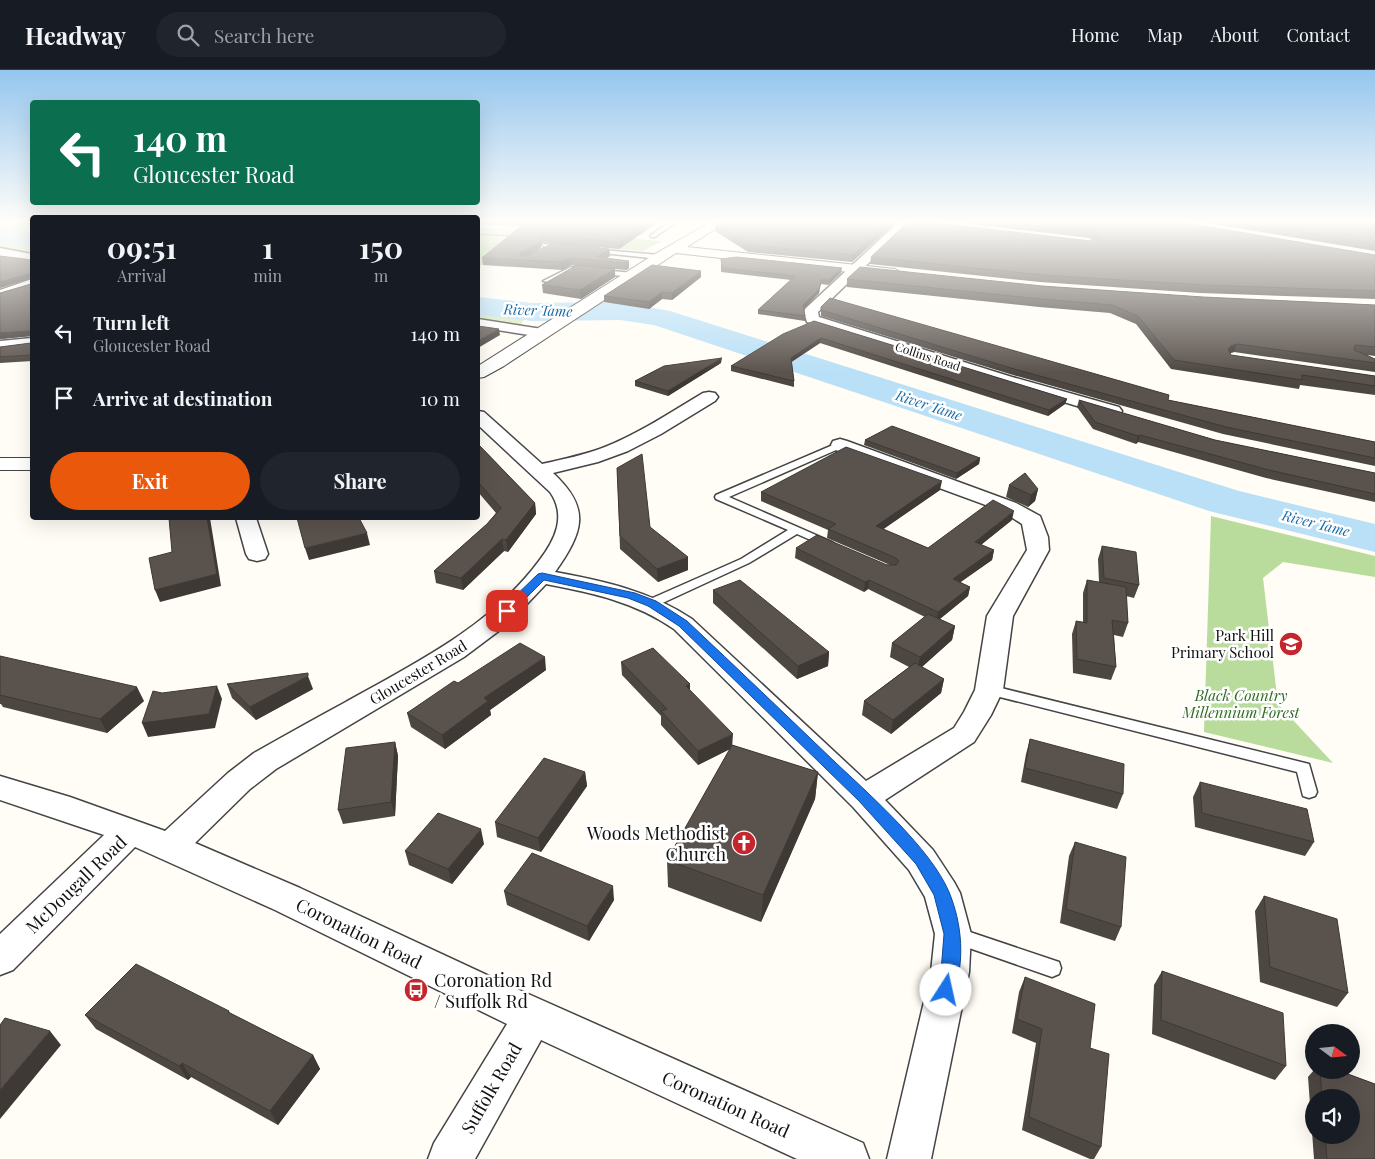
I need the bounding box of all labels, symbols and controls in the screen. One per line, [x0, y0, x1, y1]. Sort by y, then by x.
search box [156, 12, 506, 57]
text: Headway [25, 19, 126, 51]
icon: search [174, 21, 202, 49]
text: Search here [214, 22, 314, 48]
text: Home [1071, 23, 1119, 47]
text: Map [1147, 23, 1182, 47]
text: About [1210, 23, 1259, 47]
text: Contact [1287, 23, 1350, 47]
text: 140 m [133, 114, 227, 161]
icon: left [50, 120, 115, 185]
text: Gloucester Road [133, 159, 295, 189]
text: 09:51 [107, 227, 177, 267]
text: 1 [262, 227, 274, 267]
text: 150 [359, 227, 403, 267]
text: Arrival [117, 265, 166, 286]
text: min [254, 265, 282, 286]
text: m [374, 265, 388, 286]
water label: River Tame [502, 299, 573, 321]
text: Turn left [93, 309, 170, 335]
icon: left [50, 319, 78, 347]
text: 140 m [411, 320, 460, 346]
text: Gloucester Road [93, 335, 211, 356]
street label: Collins Road [893, 338, 963, 374]
icon: arrive [50, 384, 78, 412]
text: Arrive at destination [93, 385, 273, 411]
text: 10 m [420, 385, 460, 411]
water label: River Tame [892, 385, 965, 425]
button: Exit [50, 452, 250, 510]
button: Share [260, 452, 460, 510]
water label: River Tame [1279, 505, 1352, 541]
pin [486, 590, 528, 632]
icon: arrive [493, 597, 521, 625]
place label: Park Hill Primary School [1171, 625, 1274, 662]
school or university icon: Park Hill Primary School [1278, 631, 1304, 657]
street label: Gloucester Road [366, 635, 471, 709]
park label: Black Country Millennium Forest [1181, 685, 1301, 722]
place label: Woods Methodist Church [586, 821, 727, 866]
street label: McDougall Road [20, 829, 132, 938]
church icon: Woods Methodist Church [731, 830, 757, 856]
street label: Coronation Road [292, 892, 426, 974]
position arrow [919, 963, 971, 1015]
place label: Coronation Rd / Suffolk Rd [434, 968, 553, 1013]
bus stop icon: Coronation Rd / Suffolk Rd [403, 977, 429, 1003]
north arrow [1305, 1024, 1360, 1079]
map controls [1305, 1024, 1360, 1144]
street label: Suffolk Road [455, 1038, 527, 1138]
street label: Coronation Road [658, 1065, 794, 1143]
button: sound [1305, 1089, 1360, 1144]

